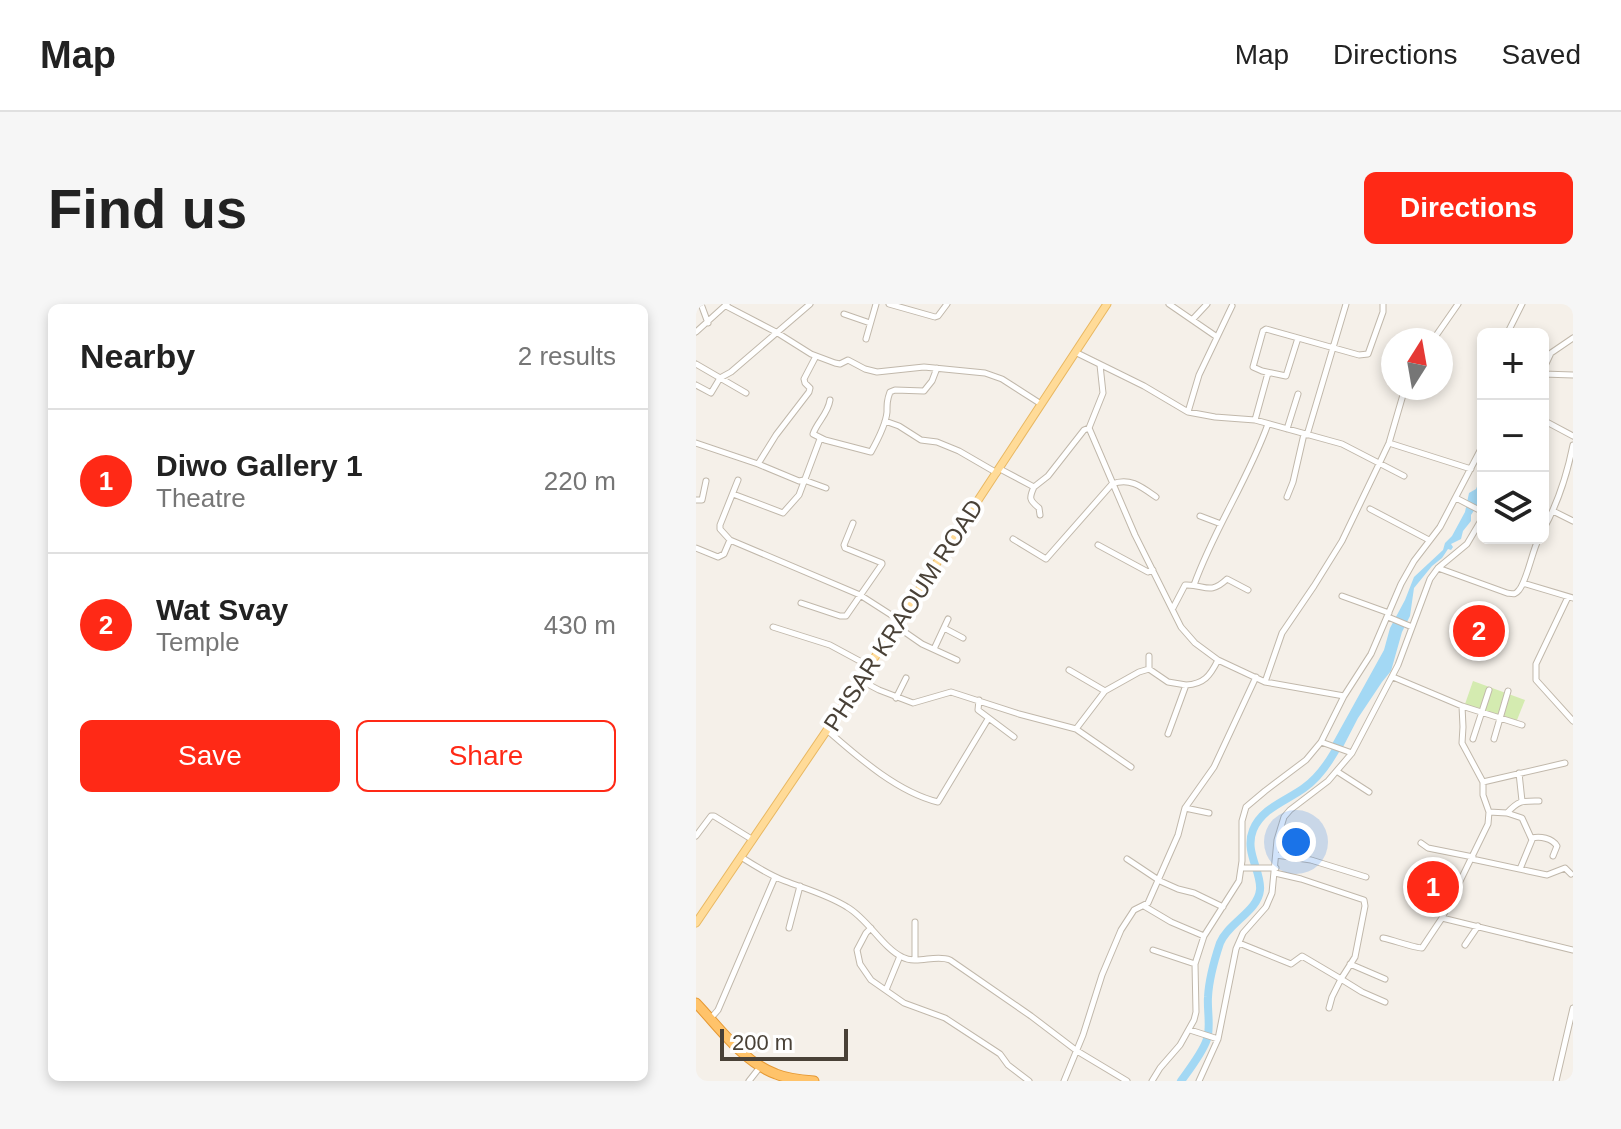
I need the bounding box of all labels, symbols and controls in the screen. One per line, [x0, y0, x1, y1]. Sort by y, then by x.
text: Map [40, 34, 116, 76]
text: Map [1235, 39, 1289, 70]
text: Directions [1333, 39, 1458, 70]
text: Saved [1502, 39, 1581, 70]
button: Directions [1364, 172, 1573, 244]
text: Find us [48, 177, 247, 240]
north arrow [1381, 328, 1453, 400]
map controls [1477, 328, 1549, 544]
button: + [1477, 328, 1549, 400]
text: Nearby [80, 337, 195, 375]
text: 2 results [518, 341, 616, 371]
button: − [1477, 400, 1549, 472]
text: Diwo Gallery 1 [156, 449, 363, 482]
text: 1 [99, 466, 113, 496]
text: 220 m [544, 466, 616, 496]
button: layers [1477, 472, 1549, 544]
text: Theatre [156, 483, 246, 513]
street label: PHSAR KRAOUM ROAD [818, 494, 988, 736]
text: Wat Svay [156, 593, 288, 626]
pin: 2 [1453, 601, 1505, 661]
text: 2 [99, 610, 113, 640]
text: 430 m [544, 610, 616, 640]
text: Temple [156, 627, 240, 657]
button: Save [80, 720, 340, 792]
button: Share [356, 720, 616, 792]
your location [1276, 822, 1316, 862]
pin: 1 [1407, 857, 1459, 917]
scale bar [720, 1025, 848, 1061]
text: 200 m [732, 1030, 793, 1055]

